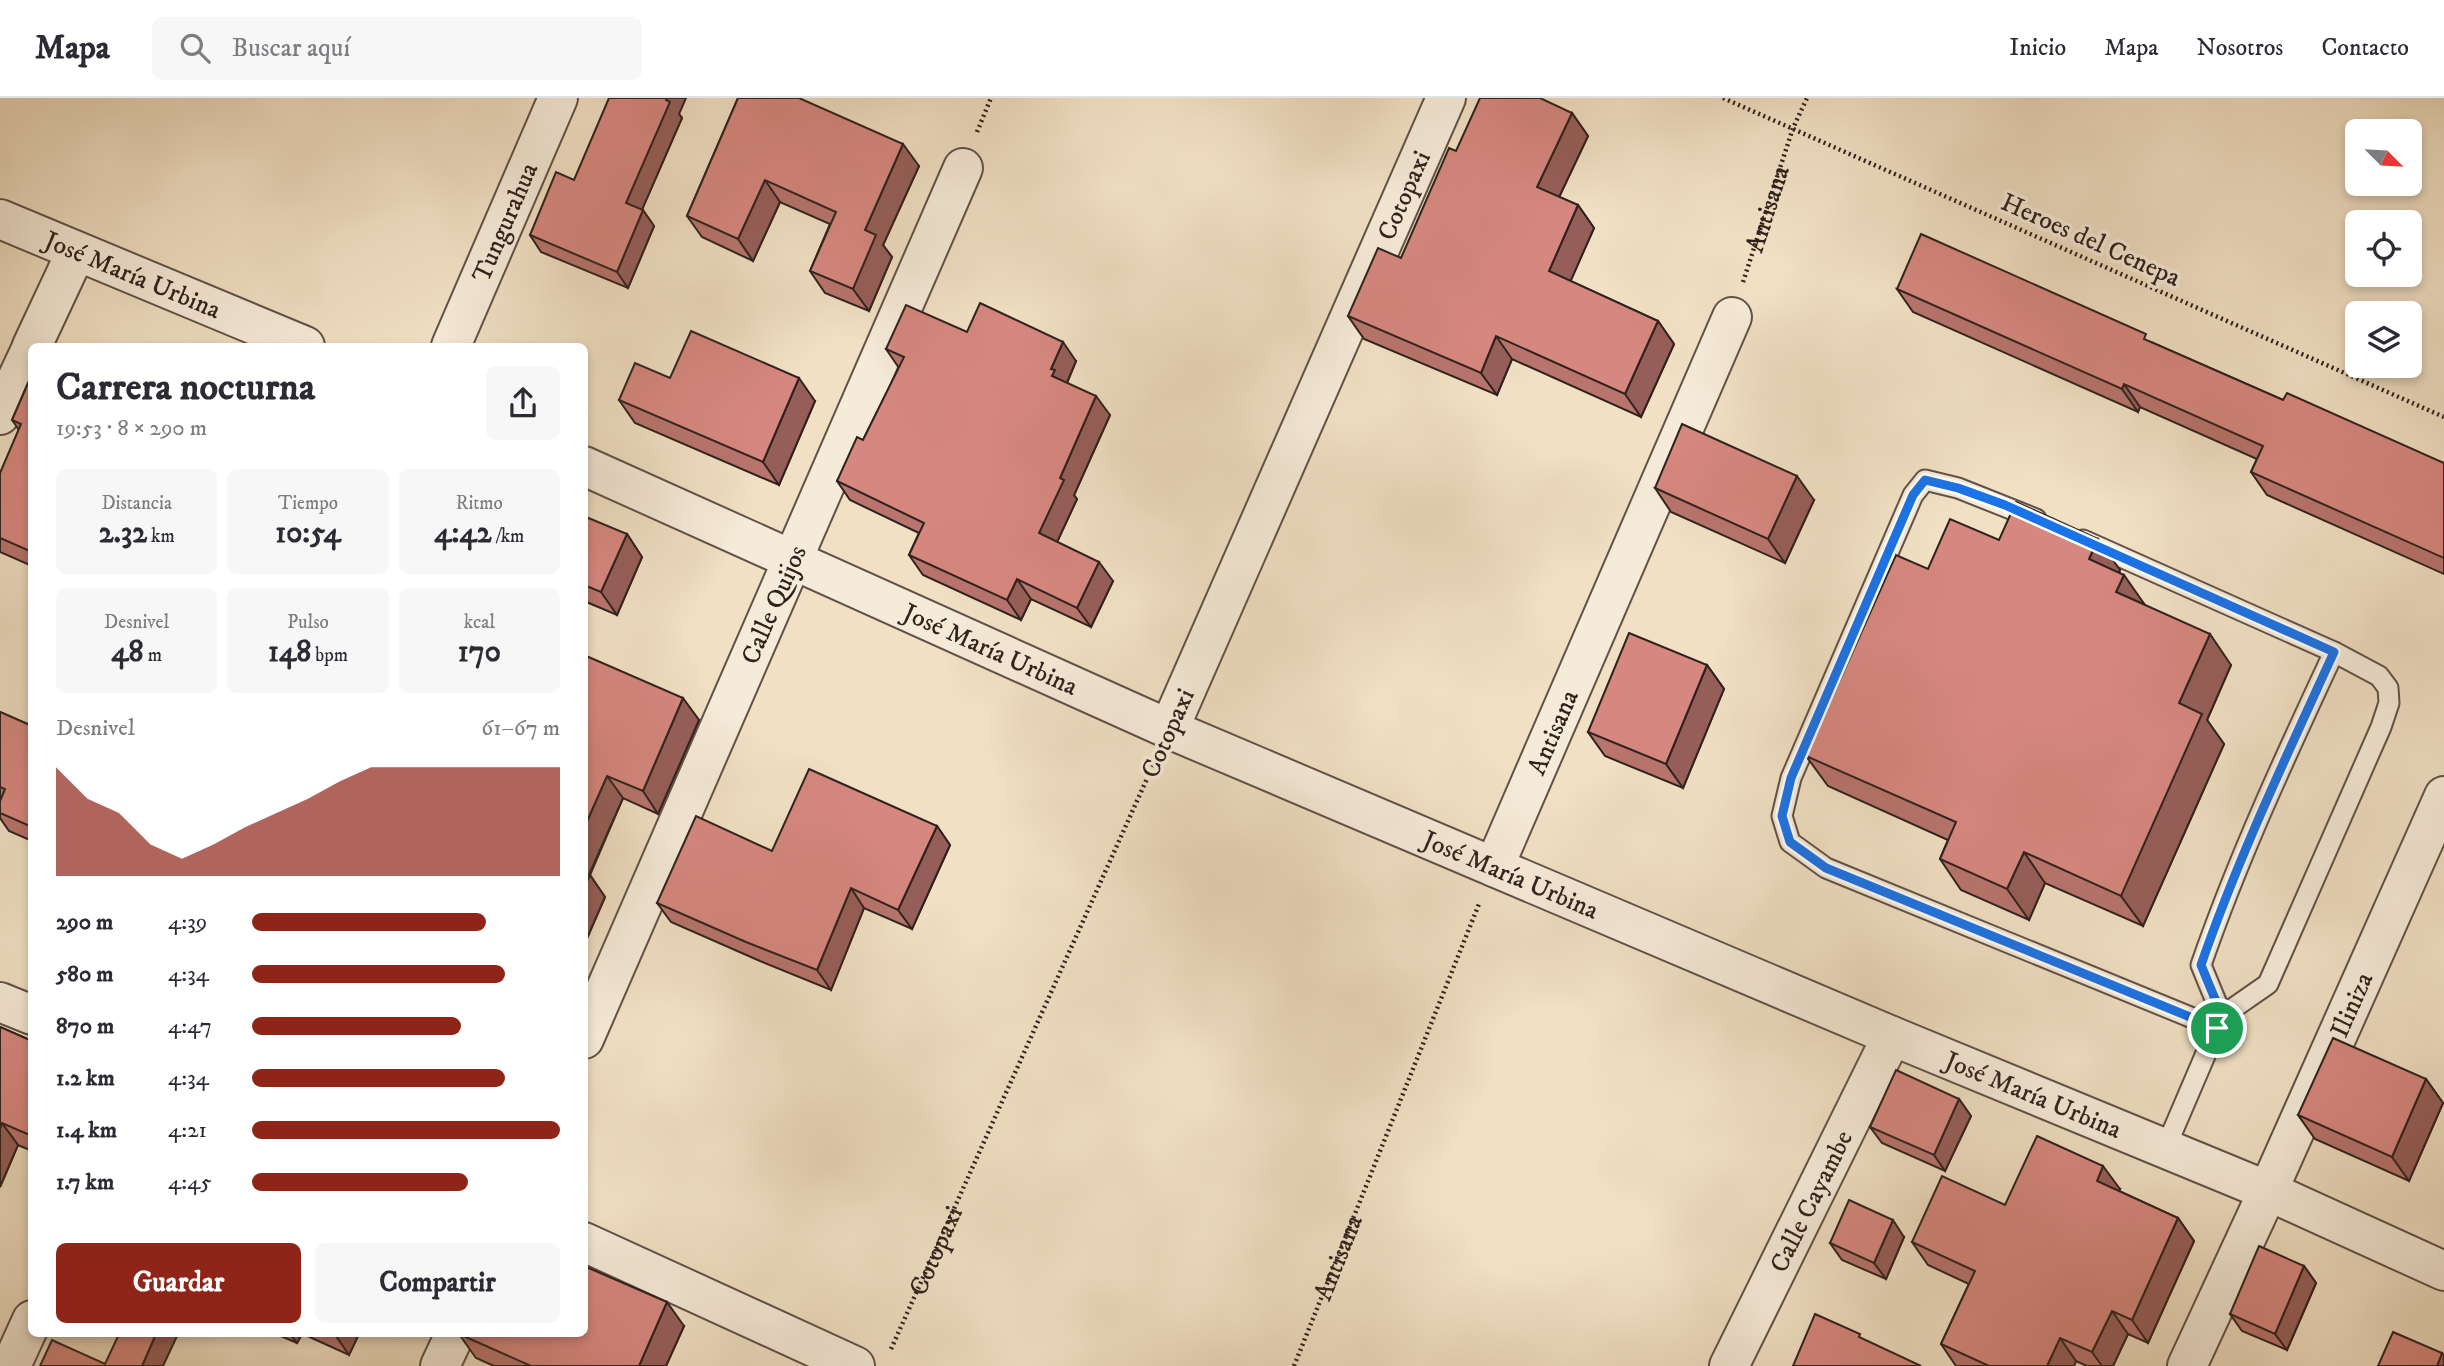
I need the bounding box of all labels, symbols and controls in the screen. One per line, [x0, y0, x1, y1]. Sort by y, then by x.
search box [152, 17, 642, 80]
text: Mapa [35, 28, 110, 69]
icon: search [176, 29, 214, 67]
text: Buscar aquí [232, 32, 350, 65]
text: Inicio [2009, 33, 2066, 63]
text: Mapa [2104, 33, 2159, 63]
text: Nosotros [2197, 33, 2283, 63]
text: Contacto [2321, 33, 2409, 63]
north arrow [2345, 119, 2422, 196]
map controls [2345, 119, 2422, 378]
street label: Cotopaxi [1371, 146, 1439, 246]
street label: Tungurahua [466, 158, 546, 287]
street label: Antisana [1739, 162, 1798, 257]
street label: Heroes del Cenepa [1995, 186, 2185, 295]
button: locate [2345, 210, 2422, 287]
street label: José María Urbina [37, 224, 225, 327]
button: layers [2345, 301, 2422, 378]
text: Carrera nocturna [56, 364, 315, 412]
button: share [486, 366, 560, 440]
text: 19:53 · 8 × 290 m [56, 414, 207, 443]
text: Distancia [101, 492, 172, 515]
text: Tiempo [278, 492, 338, 515]
text: Ritmo [456, 492, 503, 515]
text: 2.32 [99, 515, 147, 552]
text: 10:54 [275, 515, 341, 552]
text: 4:42 [434, 515, 491, 552]
text: km [147, 525, 175, 548]
text: /km [491, 525, 524, 548]
street label: Calle Quijos [734, 540, 815, 670]
street label: José María Urbina [896, 596, 1083, 704]
text: Desnivel [104, 611, 169, 634]
text: Pulso [287, 611, 329, 634]
text: kcal [464, 611, 495, 634]
text: 48 [111, 634, 144, 671]
text: 148 [268, 634, 311, 671]
text: 170 [458, 634, 501, 671]
text: m [144, 644, 162, 667]
text: bpm [311, 644, 348, 667]
street label: Cotopaxi [1134, 684, 1203, 783]
street label: Antisana [1521, 685, 1587, 780]
text: Desnivel [56, 714, 135, 743]
text: 61–67 m [481, 714, 560, 743]
street label: José María Urbina [1416, 823, 1603, 928]
text: 290 m [56, 908, 113, 937]
text: 4:39 [168, 908, 207, 937]
text: 580 m [56, 960, 113, 989]
text: 4:34 [168, 960, 209, 989]
street label: Iliniza [2324, 967, 2381, 1043]
pin [2187, 998, 2247, 1058]
icon: arrive [2198, 1009, 2236, 1047]
text: 870 m [56, 1012, 114, 1041]
text: 4:47 [168, 1012, 212, 1041]
street label: José María Urbina [1938, 1044, 2126, 1147]
text: 1.2 km [56, 1064, 115, 1093]
text: 4:34 [168, 1064, 209, 1093]
text: 1.4 km [56, 1116, 117, 1145]
text: 4:21 [168, 1116, 207, 1145]
street label: Calle Cayambe [1763, 1125, 1861, 1278]
text: 1.7 km [56, 1168, 114, 1197]
text: 4:45 [168, 1168, 212, 1197]
street label: Cotopaxi [902, 1201, 971, 1301]
street label: Antisana [1307, 1210, 1371, 1306]
button: Guardar [56, 1243, 301, 1323]
button: Compartir [315, 1243, 560, 1323]

